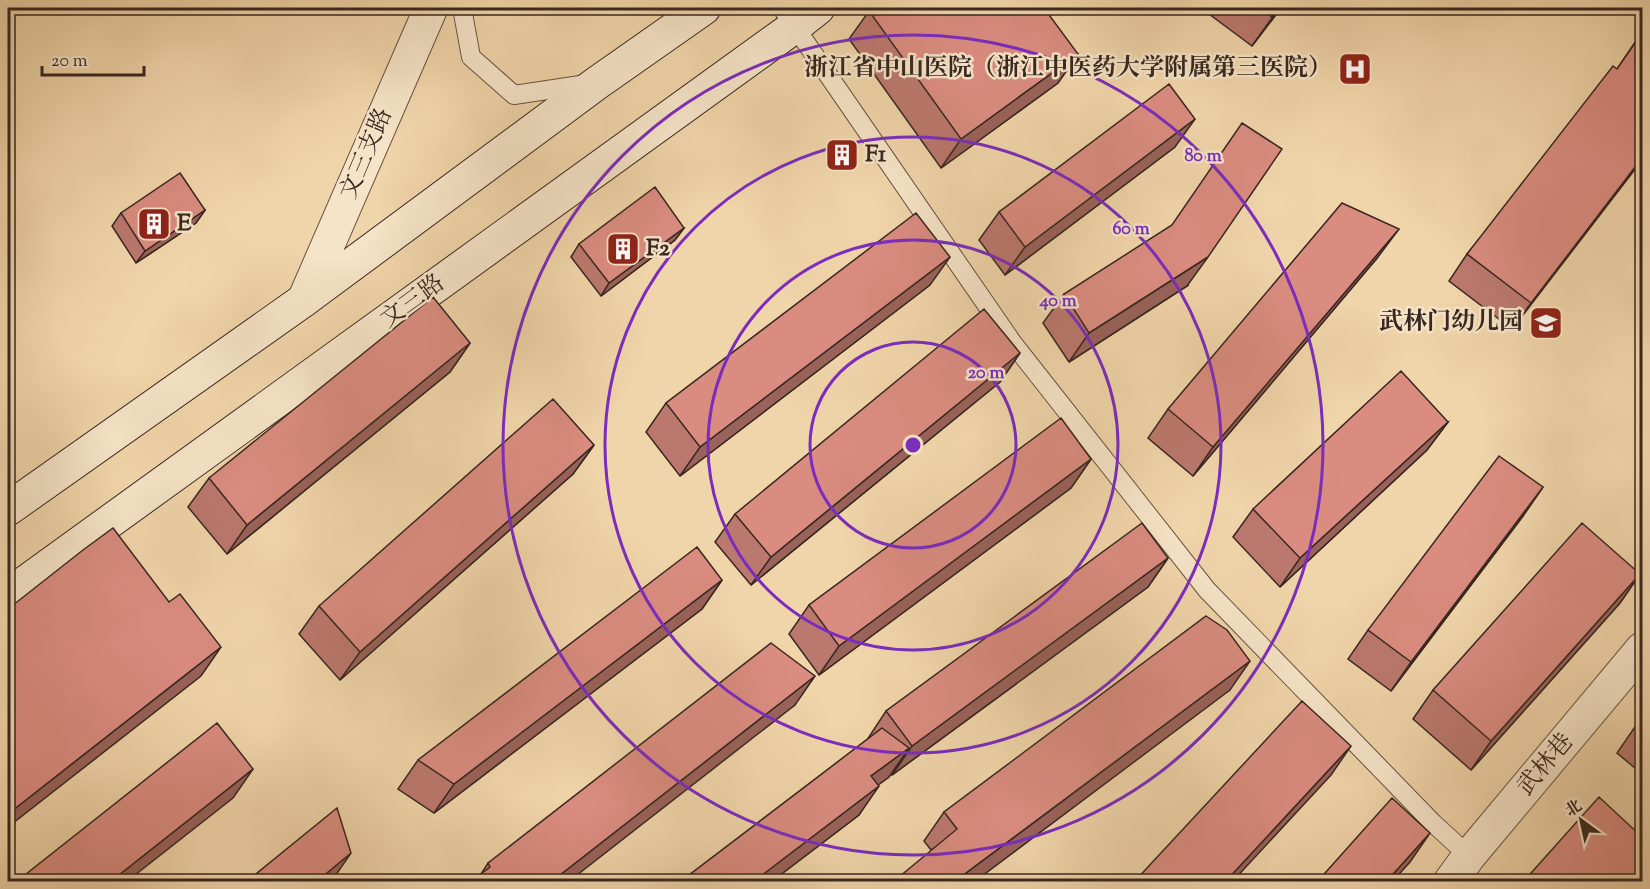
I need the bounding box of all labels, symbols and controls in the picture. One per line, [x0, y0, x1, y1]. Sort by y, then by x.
scale bar [42, 39, 144, 77]
text: 20 m [51, 49, 88, 75]
hospital icon: 浙江省中山医院（浙江中医药大学附属第三医院） [1337, 51, 1373, 87]
place label: 浙江省中山医院（浙江中医药大学附属第三医院） [804, 52, 1332, 86]
street label: 文三支路 [333, 103, 401, 205]
building icon: F1 [824, 137, 860, 173]
place label: F1 [865, 138, 887, 172]
text: 80 m [1184, 144, 1222, 170]
building icon: E [136, 206, 172, 242]
place label: E [177, 207, 192, 241]
text: 60 m [1112, 217, 1150, 243]
building icon: F2 [605, 231, 641, 267]
place label: F2 [646, 232, 671, 266]
street label: 文三路 [374, 267, 452, 337]
text: 40 m [1038, 289, 1077, 315]
school or university icon: 武林门幼儿园 [1528, 305, 1564, 341]
place label: 武林门幼儿园 [1379, 306, 1523, 340]
text: 20 m [968, 361, 1004, 387]
centre of rings [903, 435, 923, 455]
street label: 武林巷 [1510, 726, 1582, 804]
north arrow [1551, 790, 1611, 850]
text: 北 [1561, 796, 1587, 824]

